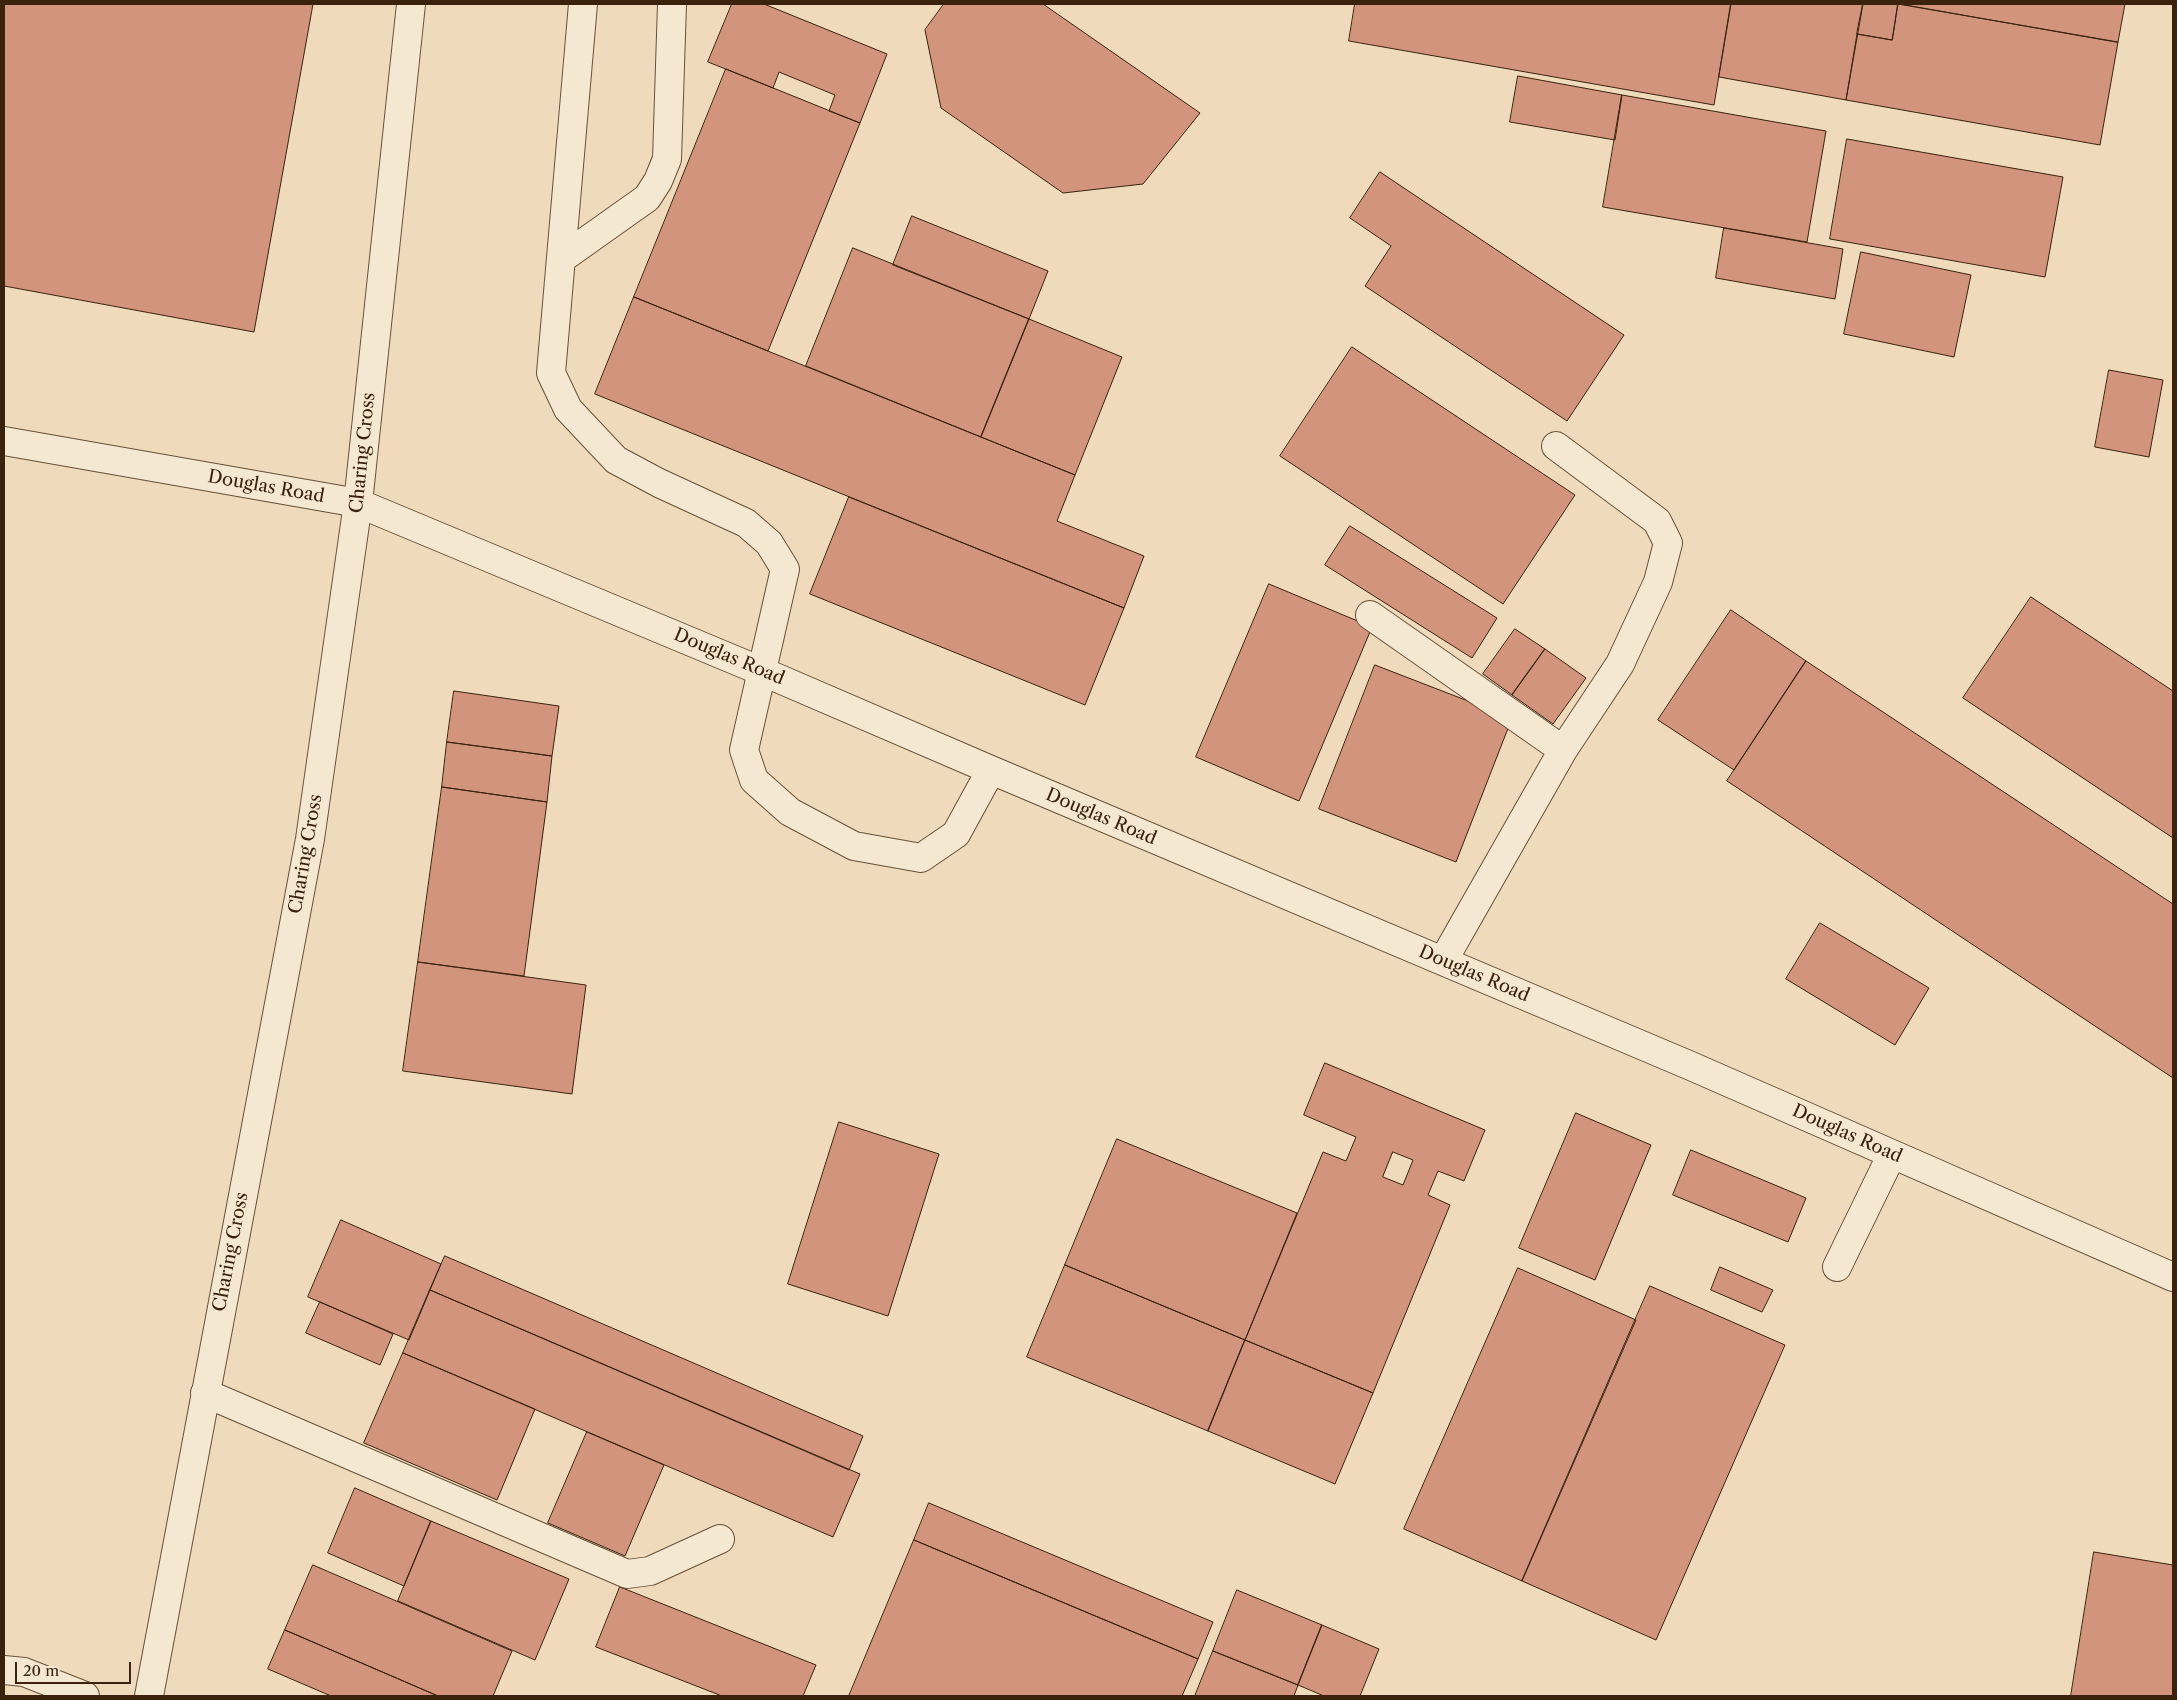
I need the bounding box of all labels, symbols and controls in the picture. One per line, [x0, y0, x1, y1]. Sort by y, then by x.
street label: Charing Cross [346, 392, 380, 514]
street label: Douglas Road [206, 466, 326, 508]
street label: Douglas Road [670, 624, 788, 690]
street label: Douglas Road [1042, 784, 1160, 850]
street label: Charing Cross [285, 792, 327, 916]
street label: Douglas Road [1415, 941, 1533, 1007]
street label: Douglas Road [1789, 1100, 1905, 1168]
street label: Charing Cross [209, 1190, 253, 1314]
scale bar [18, 1652, 134, 1684]
text: 20 m [23, 1661, 59, 1680]

